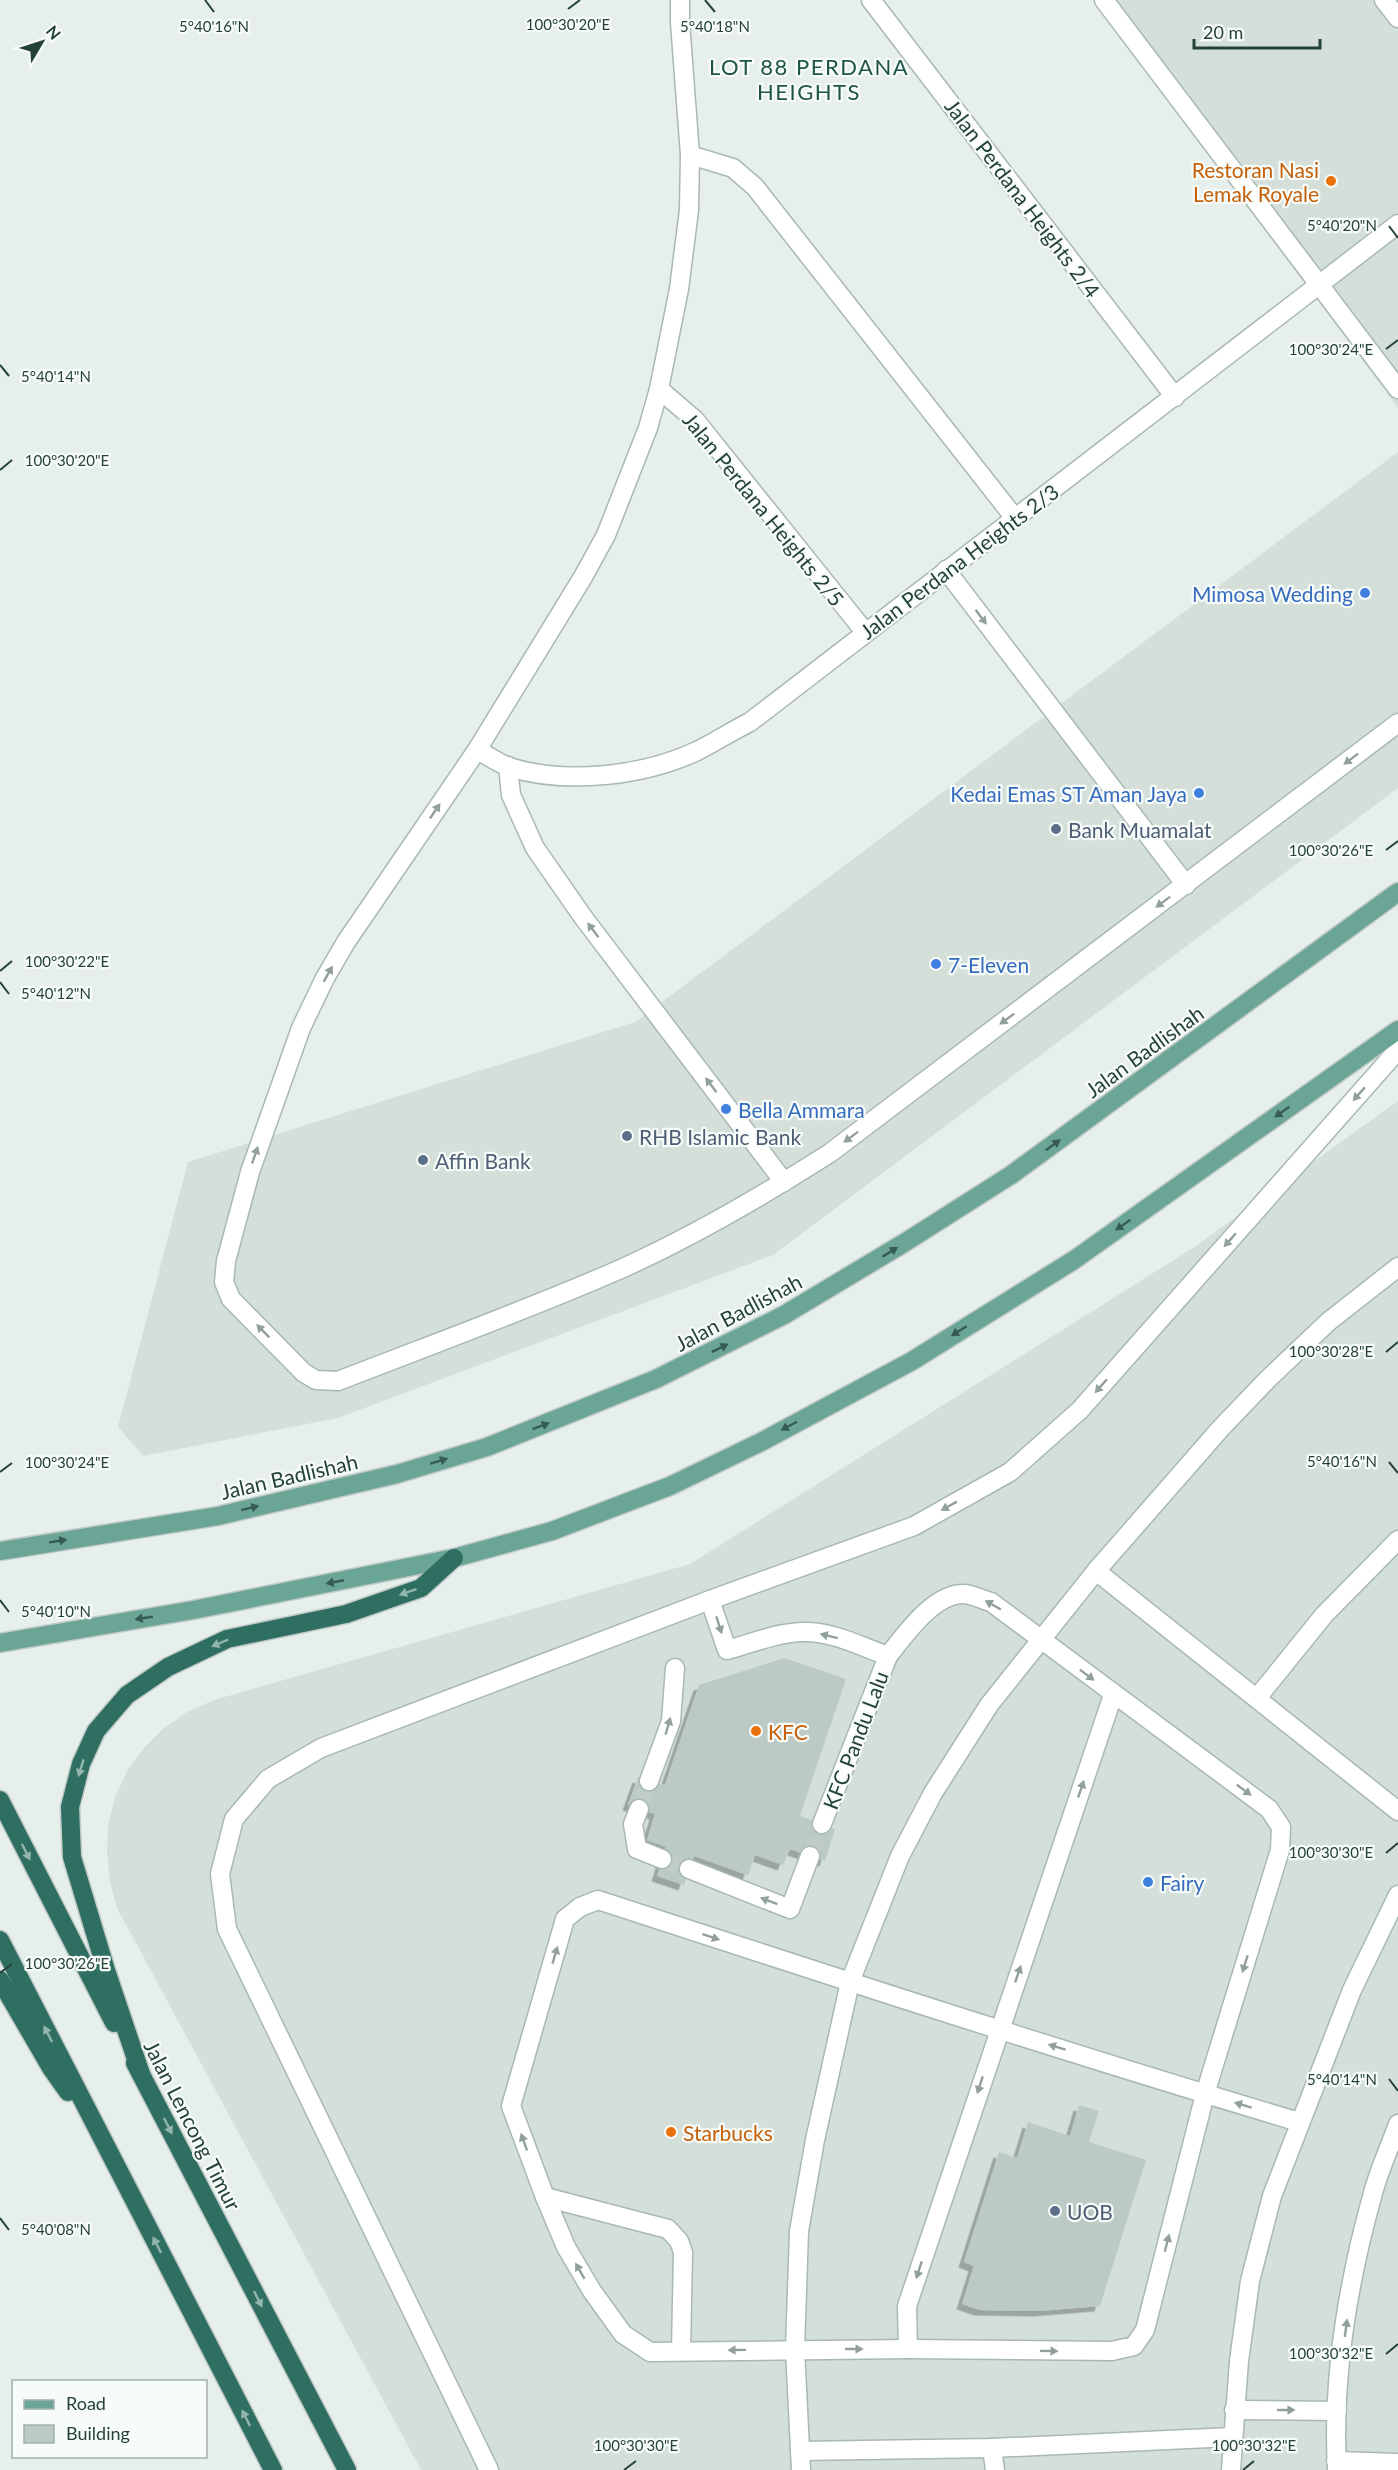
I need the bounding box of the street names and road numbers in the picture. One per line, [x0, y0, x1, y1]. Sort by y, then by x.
street label: Jalan Perdana Heights 2/4 [940, 94, 1106, 302]
street label: Jalan Perdana Heights 2/5 [678, 407, 850, 611]
street label: Jalan Perdana Heights 2/3 [855, 478, 1063, 644]
street label: Jalan Badlishah [1080, 1000, 1208, 1102]
street label: Jalan Badlishah [670, 1268, 806, 1356]
street label: Jalan Badlishah [218, 1448, 360, 1504]
street label: KFC Pandu Lalu [817, 1667, 893, 1813]
street label: Jalan Lencong Timur [139, 2036, 247, 2214]

